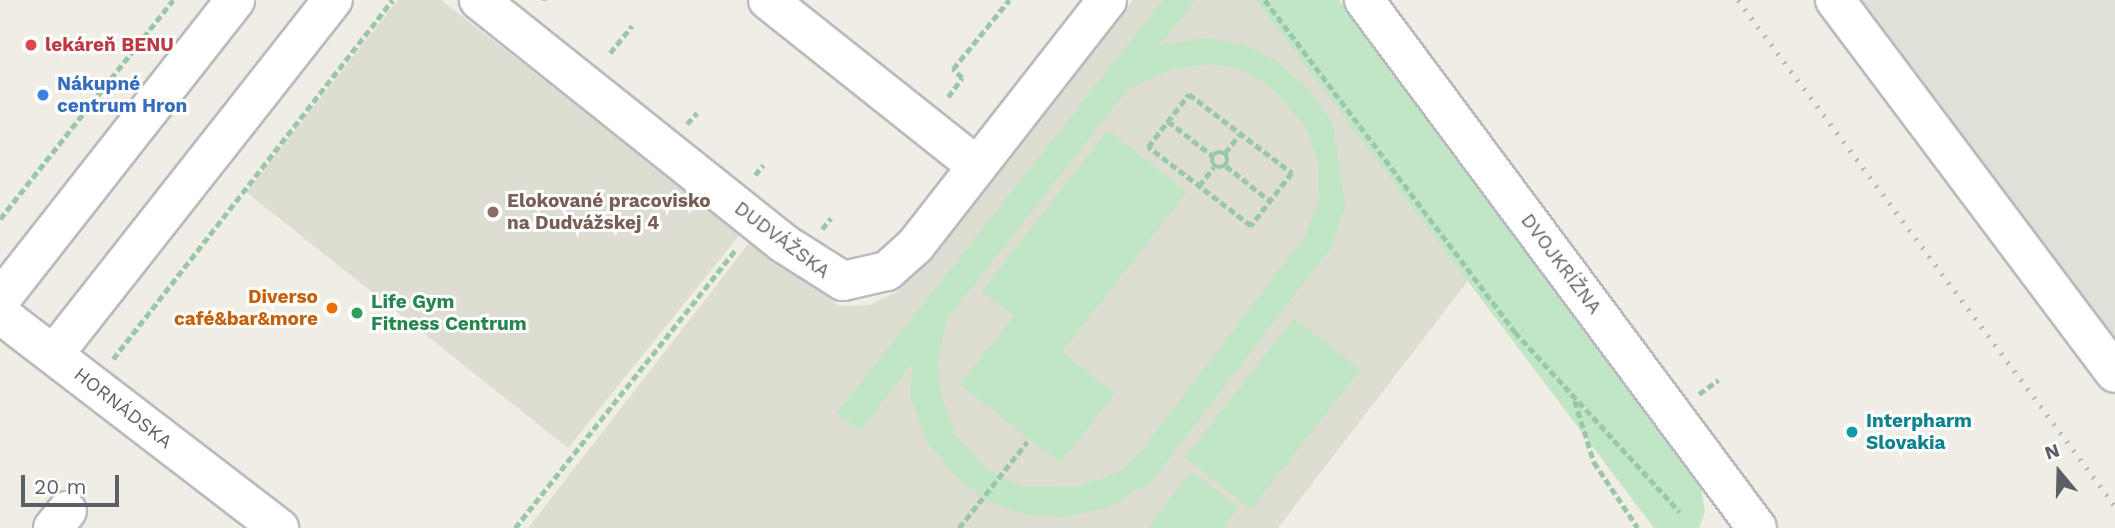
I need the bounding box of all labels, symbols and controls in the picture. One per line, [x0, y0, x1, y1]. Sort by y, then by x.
place label: lekáreň BENU [45, 34, 174, 56]
marker: lekáreň BENU [23, 37, 39, 53]
place label: Nákupné centrum Hron [57, 73, 187, 117]
marker: Nákupné centrum Hron [35, 87, 51, 103]
place label: Elokované pracovisko na Dudvážskej 4 [507, 190, 711, 234]
street label: DUDVÁŽSKA [730, 197, 834, 283]
marker: Elokované pracovisko na Dudvážskej 4 [485, 204, 501, 220]
street label: DVOJKRÍŽNA [1516, 209, 1606, 319]
place label: Diverso café&bar&more [174, 286, 318, 330]
place label: Life Gym Fitness Centrum [371, 291, 527, 335]
marker: Diverso café&bar&more [324, 300, 340, 316]
marker: Life Gym Fitness Centrum [349, 305, 365, 321]
street label: HORNÁDSKA [69, 363, 177, 453]
place label: Interpharm Slovakia [1866, 410, 1972, 454]
marker: Interpharm Slovakia [1844, 424, 1860, 440]
north arrow [2024, 437, 2094, 507]
text: N [2042, 439, 2062, 465]
scale bar [24, 462, 122, 506]
text: 20 m [34, 474, 86, 499]

